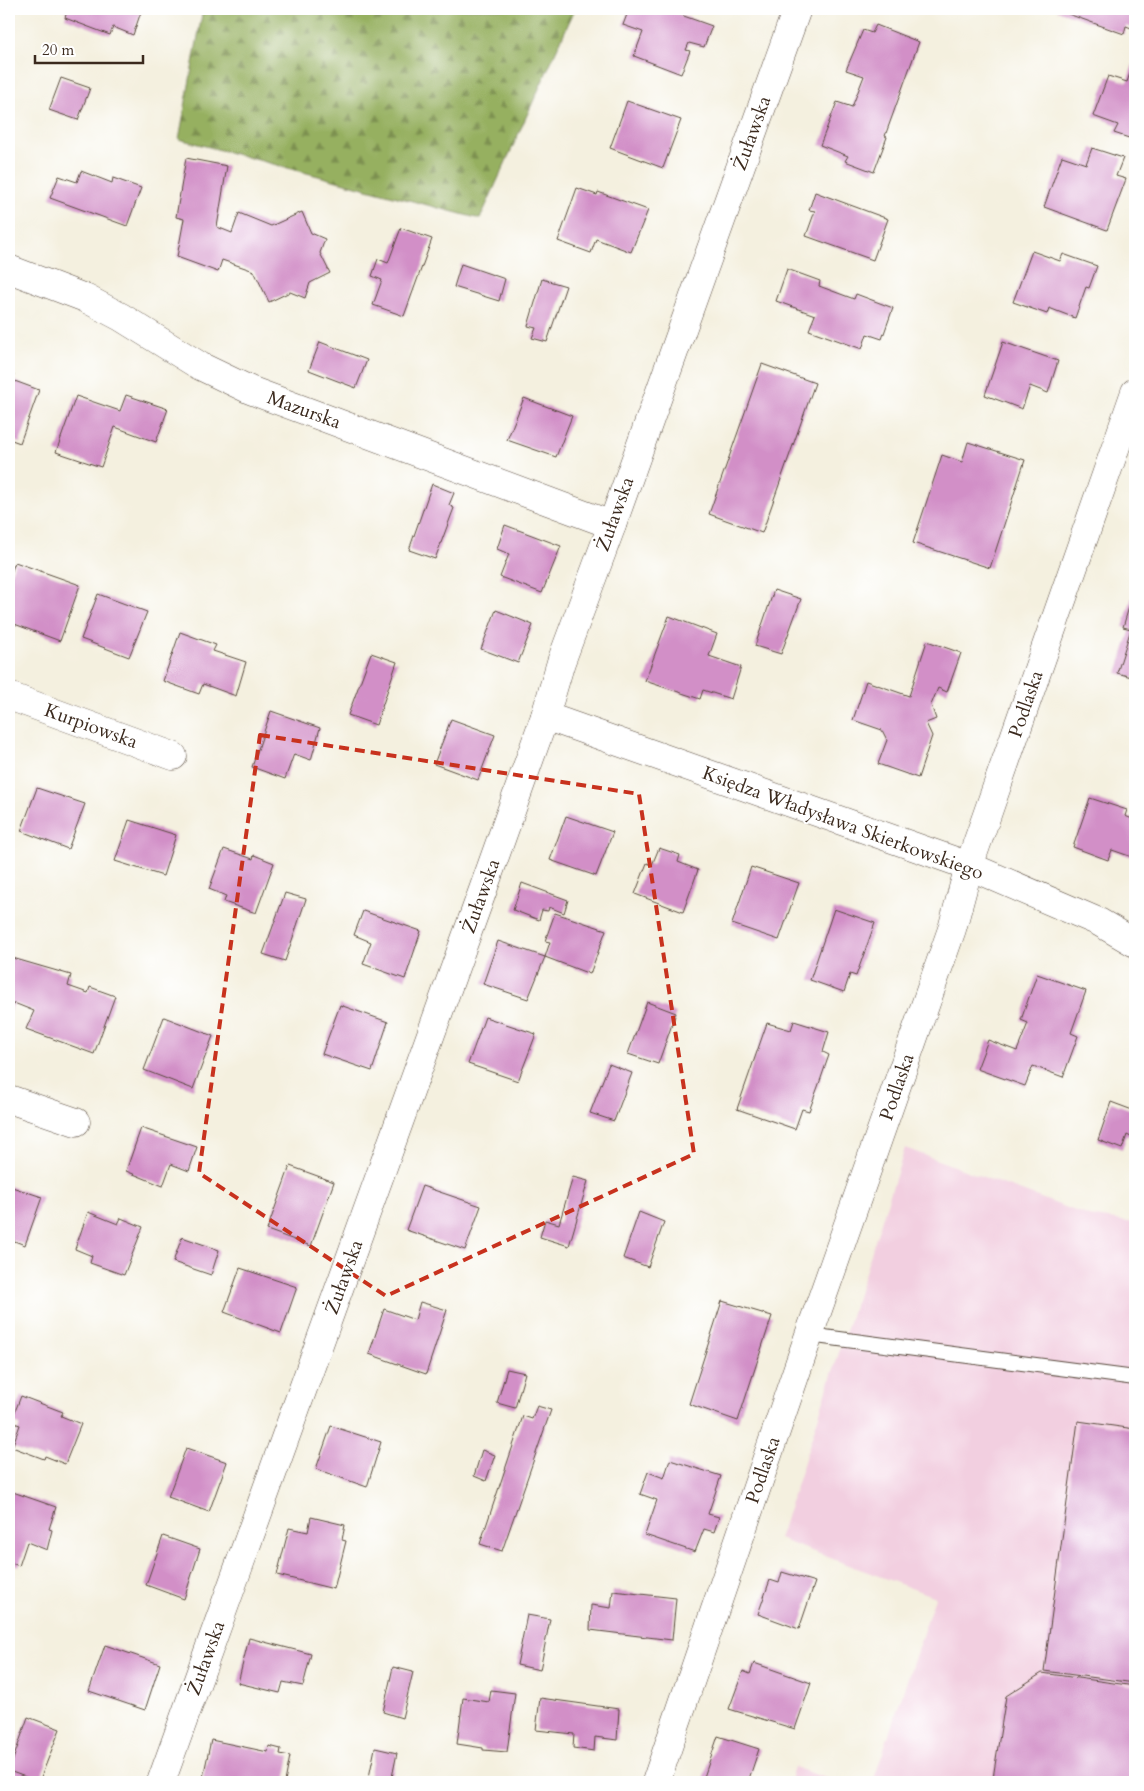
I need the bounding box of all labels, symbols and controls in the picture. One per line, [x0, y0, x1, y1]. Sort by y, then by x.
scale bar [35, 32, 142, 64]
text: 20 m [42, 40, 74, 60]
street label: Żuławska [727, 92, 777, 174]
street label: Mazurska [264, 385, 344, 435]
street label: Żuławska [590, 473, 640, 555]
street label: Podlaska [1002, 667, 1050, 741]
street label: Kurpiowska [41, 697, 141, 755]
street label: Księdza Władysława Skierkowskiego [699, 760, 987, 886]
street label: Żuławska [456, 855, 506, 937]
street label: Podlaska [873, 1050, 921, 1124]
street label: Żuławska [319, 1236, 369, 1318]
street label: Podlaska [739, 1433, 787, 1507]
street label: Żuławska [181, 1617, 231, 1699]

